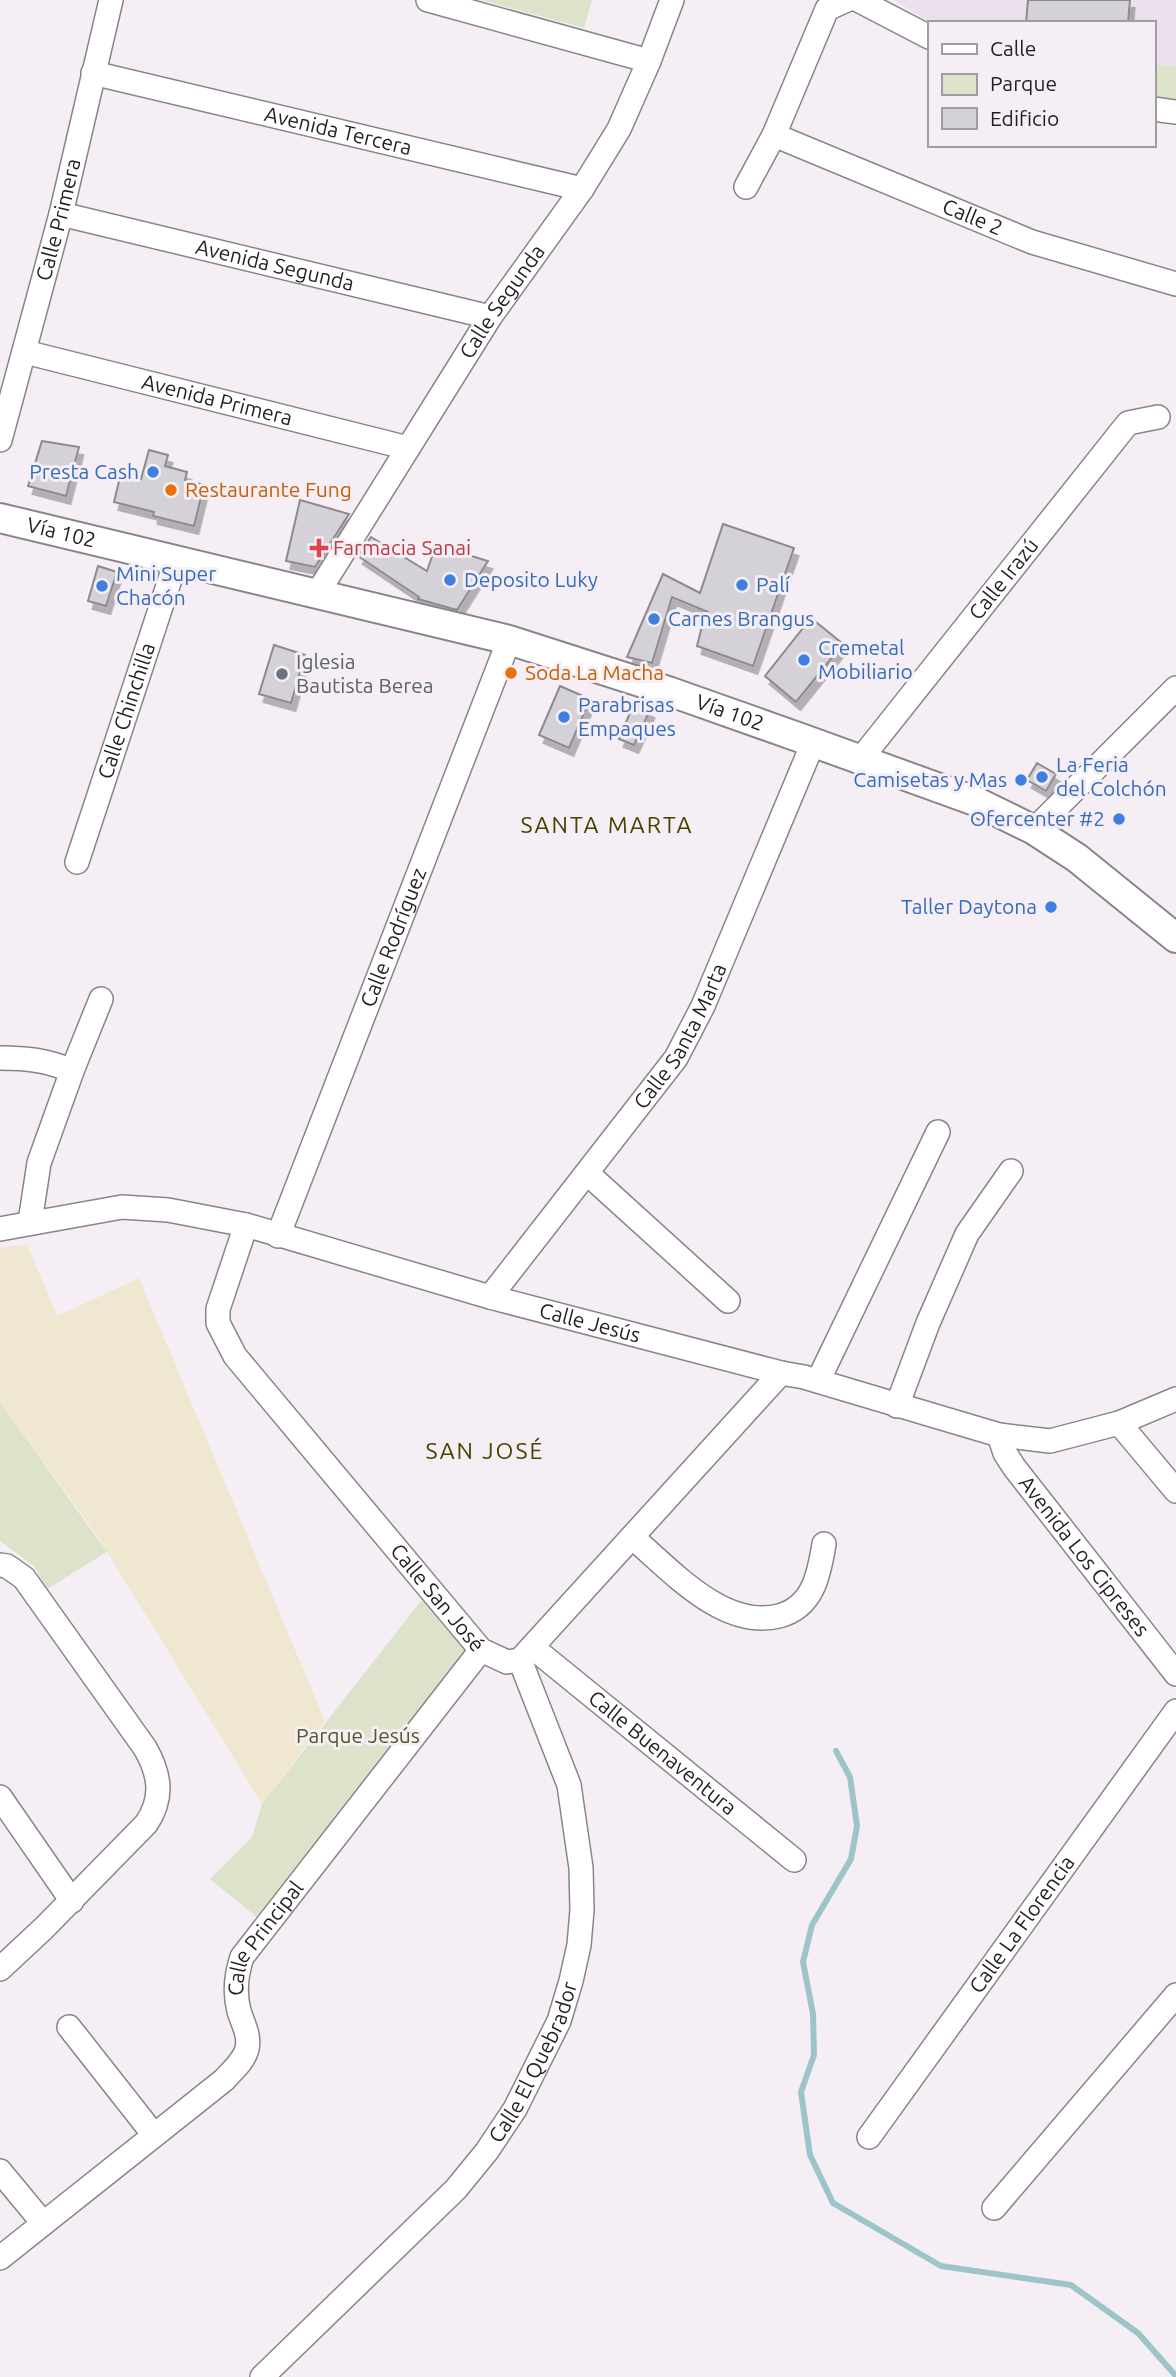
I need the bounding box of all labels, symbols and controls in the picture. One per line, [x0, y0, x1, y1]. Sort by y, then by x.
legend [928, 21, 1155, 147]
text: Calle [990, 36, 1036, 60]
text: Parque [990, 71, 1057, 95]
street label: Avenida Tercera [262, 101, 414, 159]
text: Edificio [990, 106, 1059, 130]
street label: Calle Primera [31, 156, 85, 283]
street label: Calle 2 [939, 193, 1007, 240]
street label: Avenida Segunda [194, 234, 357, 295]
street label: Calle Segunda [454, 240, 549, 363]
street label: Avenida Primera [140, 369, 295, 430]
place label: Presta Cash [29, 459, 139, 483]
marker: Presta Cash [145, 464, 161, 480]
place label: Restaurante Fung [185, 477, 352, 501]
marker: Restaurante Fung [163, 482, 179, 498]
street label: Vía 102 [25, 512, 98, 552]
street label: Calle Irazú [963, 533, 1043, 624]
place label: Farmacia Sanai [333, 535, 471, 559]
marker: Farmacia Sanai [311, 540, 327, 556]
place label: Mini Super Chacón [116, 561, 216, 609]
place label: Deposito Luky [464, 567, 598, 591]
marker: Deposito Luky [442, 572, 458, 588]
place label: Palí [756, 572, 791, 596]
marker: Palí [734, 577, 750, 593]
marker: Mini Super Chacón [94, 578, 110, 594]
place label: Carnes Brangus [668, 606, 814, 630]
marker: Carnes Brangus [646, 611, 662, 627]
place label: Cremetal Mobiliario [818, 635, 913, 683]
street label: Calle Chinchilla [92, 640, 159, 782]
place label: Iglesia Bautista Berea [296, 649, 434, 697]
marker: Cremetal Mobiliario [796, 652, 812, 668]
place label: Soda La Macha [525, 660, 664, 684]
marker: Soda La Macha [503, 665, 519, 681]
marker: Iglesia Bautista Berea [274, 666, 290, 682]
street label: Vía 102 [693, 689, 767, 735]
place label: Parabrisas Empaques [578, 692, 676, 740]
marker: Parabrisas Empaques [556, 709, 572, 725]
place label: La Feria del Colchón [1056, 752, 1167, 800]
place label: Camisetas y Mas [853, 767, 1007, 791]
marker: La Feria del Colchón [1034, 769, 1050, 785]
marker: Camisetas y Mas [1013, 772, 1029, 788]
place label: Ofercenter #2 [970, 806, 1105, 830]
marker: Ofercenter #2 [1111, 811, 1127, 827]
district label: SANTA MARTA [521, 812, 693, 837]
street label: Calle Rodríguez [355, 864, 430, 1010]
place label: Taller Daytona [901, 894, 1037, 918]
marker: Taller Daytona [1043, 899, 1059, 915]
street label: Calle Santa Marta [628, 959, 731, 1113]
street label: Calle Jesús [537, 1297, 643, 1347]
district label: SAN JOSÉ [426, 1437, 544, 1463]
street label: Avenida Los Cipreses [1015, 1471, 1155, 1641]
street label: Calle San José [386, 1538, 490, 1656]
street label: Calle Buenaventura [584, 1685, 742, 1819]
park label: Parque Jesús [296, 1723, 420, 1747]
street label: Calle La Florencia [964, 1851, 1079, 1997]
street label: Calle Principal [223, 1876, 308, 1996]
street label: Calle El Quebrador [483, 1979, 581, 2147]

